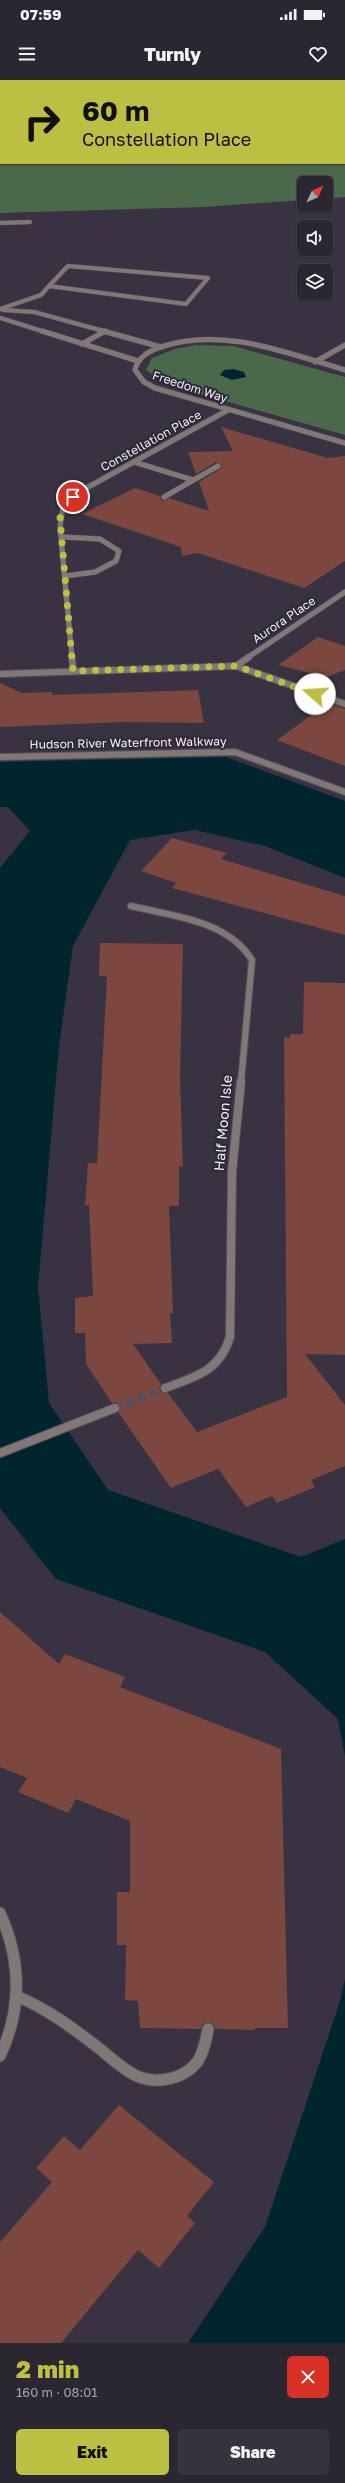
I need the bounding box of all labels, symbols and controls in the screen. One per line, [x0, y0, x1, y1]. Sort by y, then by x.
text: 07:59 [20, 5, 61, 23]
icon: menu [16, 43, 38, 65]
text: Turnly [144, 43, 201, 65]
icon: heart [307, 43, 329, 65]
text: 60 m [82, 94, 149, 127]
icon: right [16, 96, 68, 148]
text: Constellation Place [82, 128, 251, 150]
north arrow [297, 176, 333, 212]
map controls [297, 176, 333, 300]
button: sound [297, 220, 333, 256]
button: layers [297, 264, 333, 300]
street label: Freedom Way [151, 367, 230, 406]
street label: Constellation Place [98, 407, 204, 474]
pin [56, 480, 90, 514]
icon: arrive [62, 486, 84, 508]
street label: Aurora Place [249, 593, 318, 646]
position arrow [294, 673, 336, 715]
street label: Hudson River Waterfront Walkway [29, 733, 227, 752]
street label: Half Moon Isle [210, 1074, 235, 1172]
text: 2 min [16, 2354, 79, 2383]
button: close [287, 2356, 329, 2398]
text: 160 m · 08:01 [16, 2384, 98, 2400]
button: Exit [16, 2429, 169, 2475]
button: Share [177, 2429, 329, 2475]

